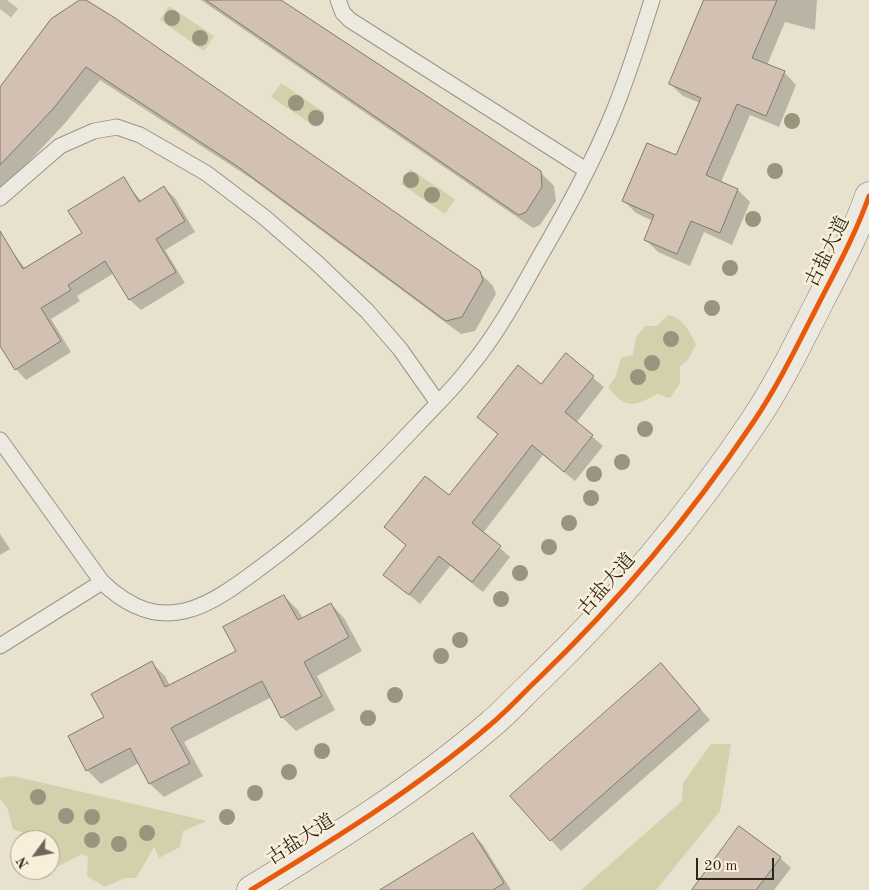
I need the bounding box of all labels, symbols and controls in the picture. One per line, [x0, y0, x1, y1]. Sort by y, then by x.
street label: 古盐大道 [801, 213, 855, 291]
street label: 古盐大道 [573, 549, 641, 621]
street label: 古盐大道 [263, 810, 339, 870]
north arrow [10, 830, 60, 880]
scale bar [699, 848, 776, 880]
text: N [14, 854, 32, 871]
text: 20 m [704, 859, 738, 874]

